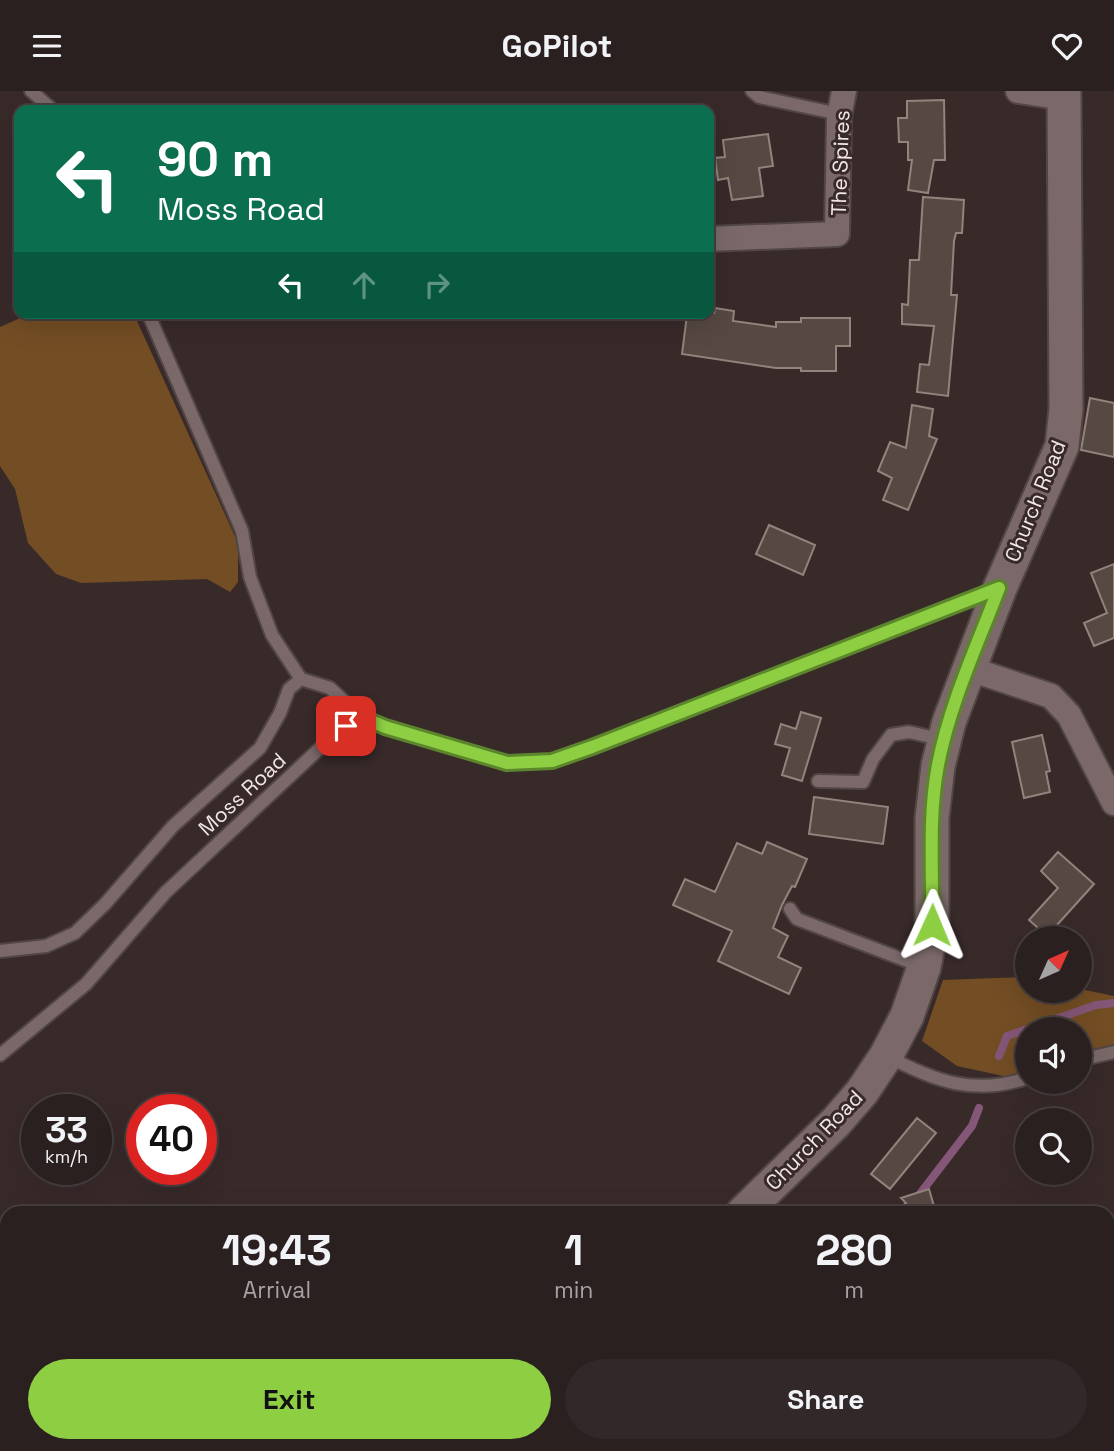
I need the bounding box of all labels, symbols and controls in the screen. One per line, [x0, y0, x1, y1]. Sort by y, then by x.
text: GoPilot [502, 26, 612, 66]
icon: menu [28, 27, 66, 65]
icon: heart [1048, 27, 1086, 65]
street label: The Spires [825, 110, 855, 216]
text: 90 m [157, 128, 273, 190]
icon: left [42, 133, 133, 224]
text: Moss Road [157, 189, 325, 229]
icon: left [272, 266, 310, 304]
icon: ahead [345, 266, 383, 304]
icon: right [418, 266, 456, 304]
street label: Church Road [998, 436, 1072, 566]
pin [316, 696, 376, 756]
icon: arrive [327, 707, 365, 745]
street label: Moss Road [192, 747, 292, 841]
position arrow [895, 888, 969, 962]
north arrow [1015, 926, 1092, 1003]
map controls [1015, 926, 1092, 1185]
button: sound [1015, 1017, 1092, 1094]
street label: Church Road [759, 1084, 869, 1196]
speed limit sign: 40 [126, 1094, 217, 1185]
text: 33 [45, 1108, 88, 1152]
button: search [1015, 1108, 1092, 1185]
text: km/h [45, 1145, 88, 1168]
text: 19:43 [222, 1224, 332, 1277]
text: 1 [564, 1224, 583, 1277]
text: 280 [816, 1224, 893, 1277]
text: Arrival [243, 1275, 311, 1305]
text: min [554, 1275, 593, 1305]
text: m [844, 1275, 864, 1305]
button: Exit [28, 1359, 551, 1439]
button: Share [565, 1359, 1087, 1439]

